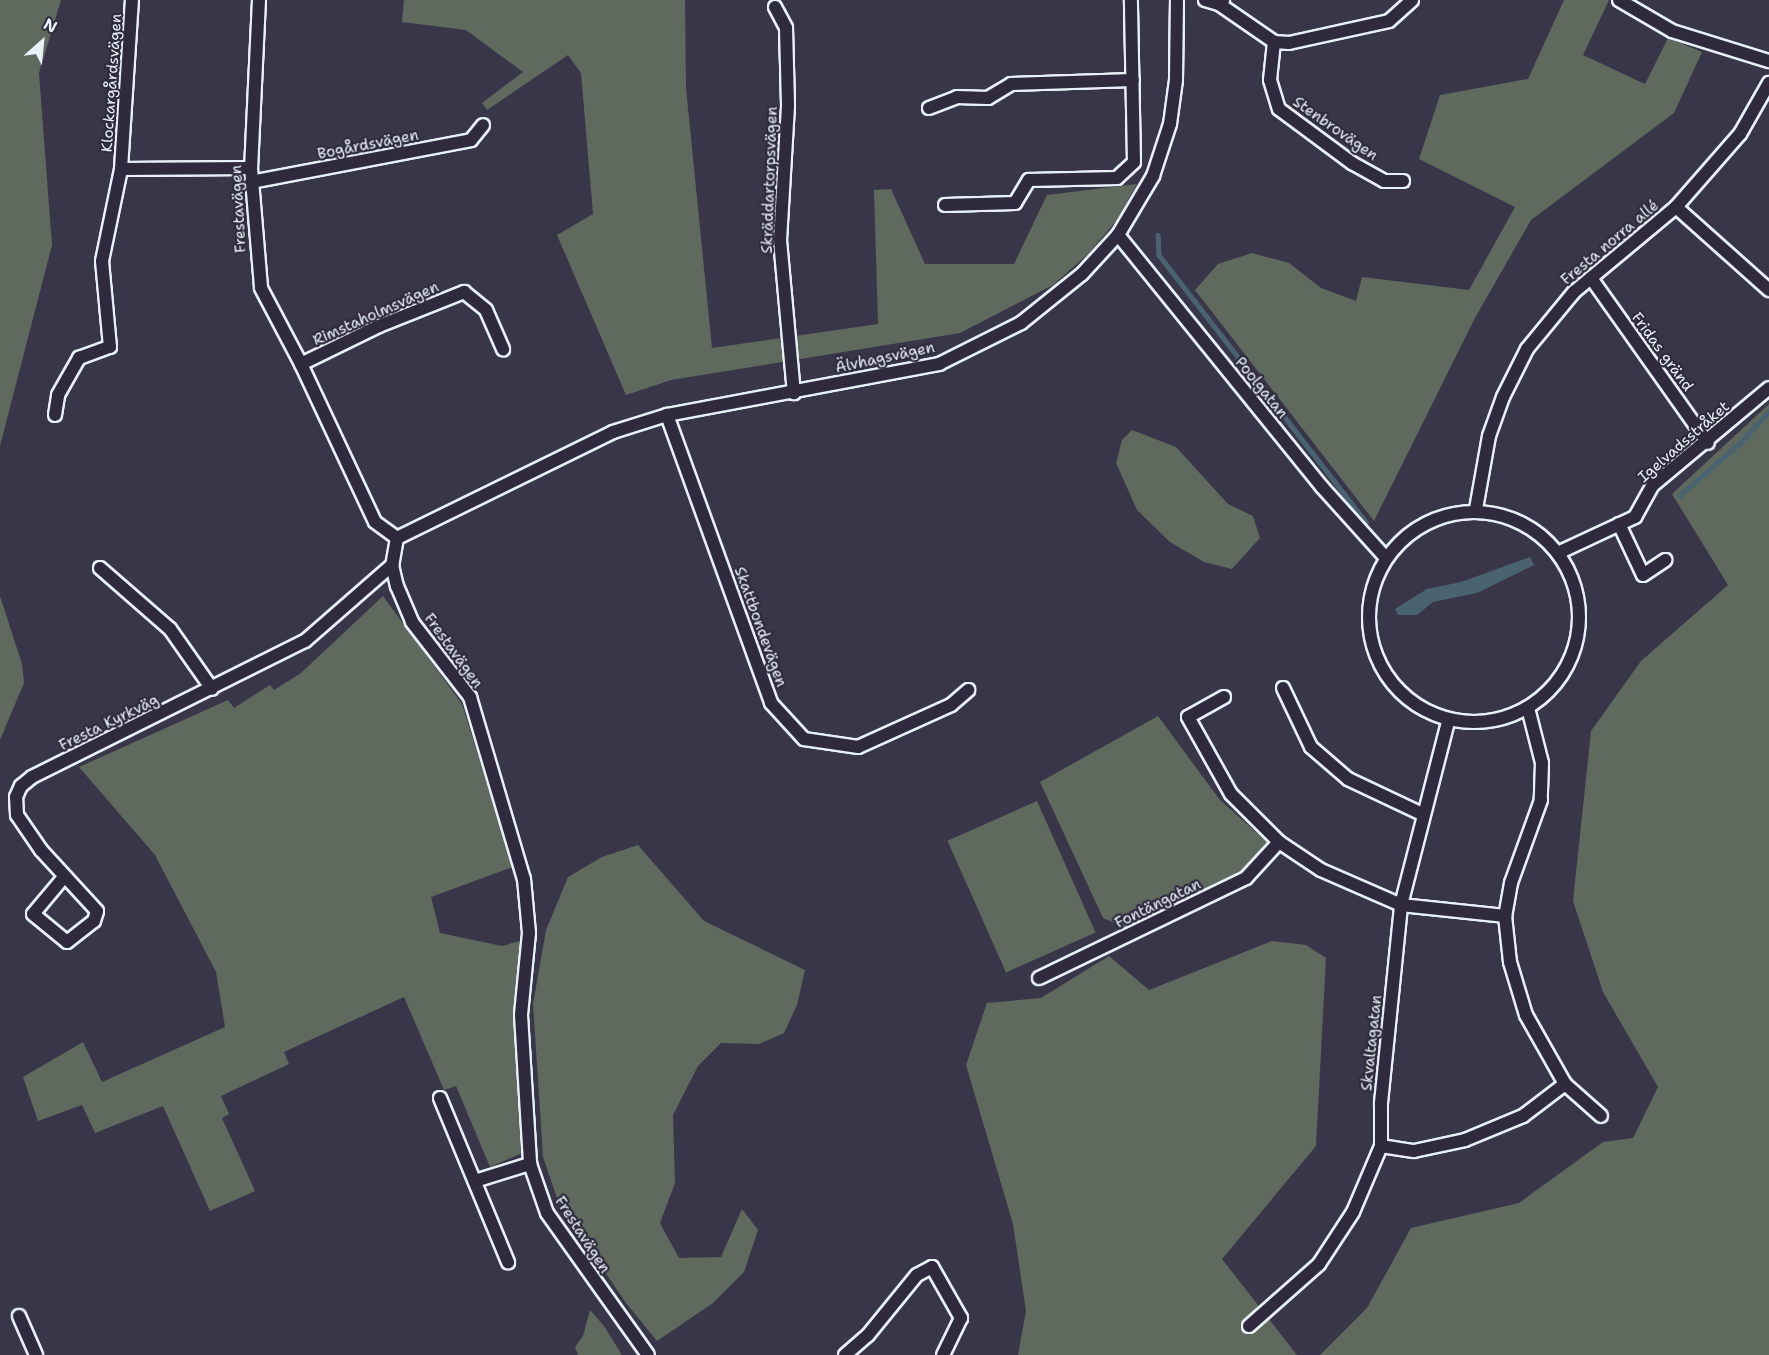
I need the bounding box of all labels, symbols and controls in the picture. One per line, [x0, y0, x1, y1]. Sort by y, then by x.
north arrow [12, 12, 72, 72]
text: N [40, 13, 61, 38]
street label: Klockargårdsvägen [98, 13, 126, 153]
street label: Stenbrovägen [1289, 93, 1381, 165]
street label: Skräddartorpsvägen [758, 106, 782, 254]
street label: Bogårdsvägen [316, 126, 420, 164]
street label: Frestavägen [228, 165, 250, 253]
street label: Fresta norra allé [1558, 197, 1662, 289]
street label: Rimstaholmsvägen [310, 278, 442, 350]
street label: Fridas gränd [1627, 309, 1697, 395]
street label: Älvhagsvägen [834, 339, 936, 377]
street label: Poolgatan [1231, 354, 1291, 422]
street label: Igelvadsstråket [1635, 398, 1733, 486]
street label: Skattbondevägen [730, 564, 790, 690]
street label: Frestavägen [420, 610, 486, 692]
street label: Fresta Kyrkväg [56, 691, 162, 755]
street label: Fontängatan [1112, 875, 1204, 933]
street label: Skvaltagatan [1358, 994, 1386, 1092]
street label: Frestavägen [551, 1193, 613, 1277]

